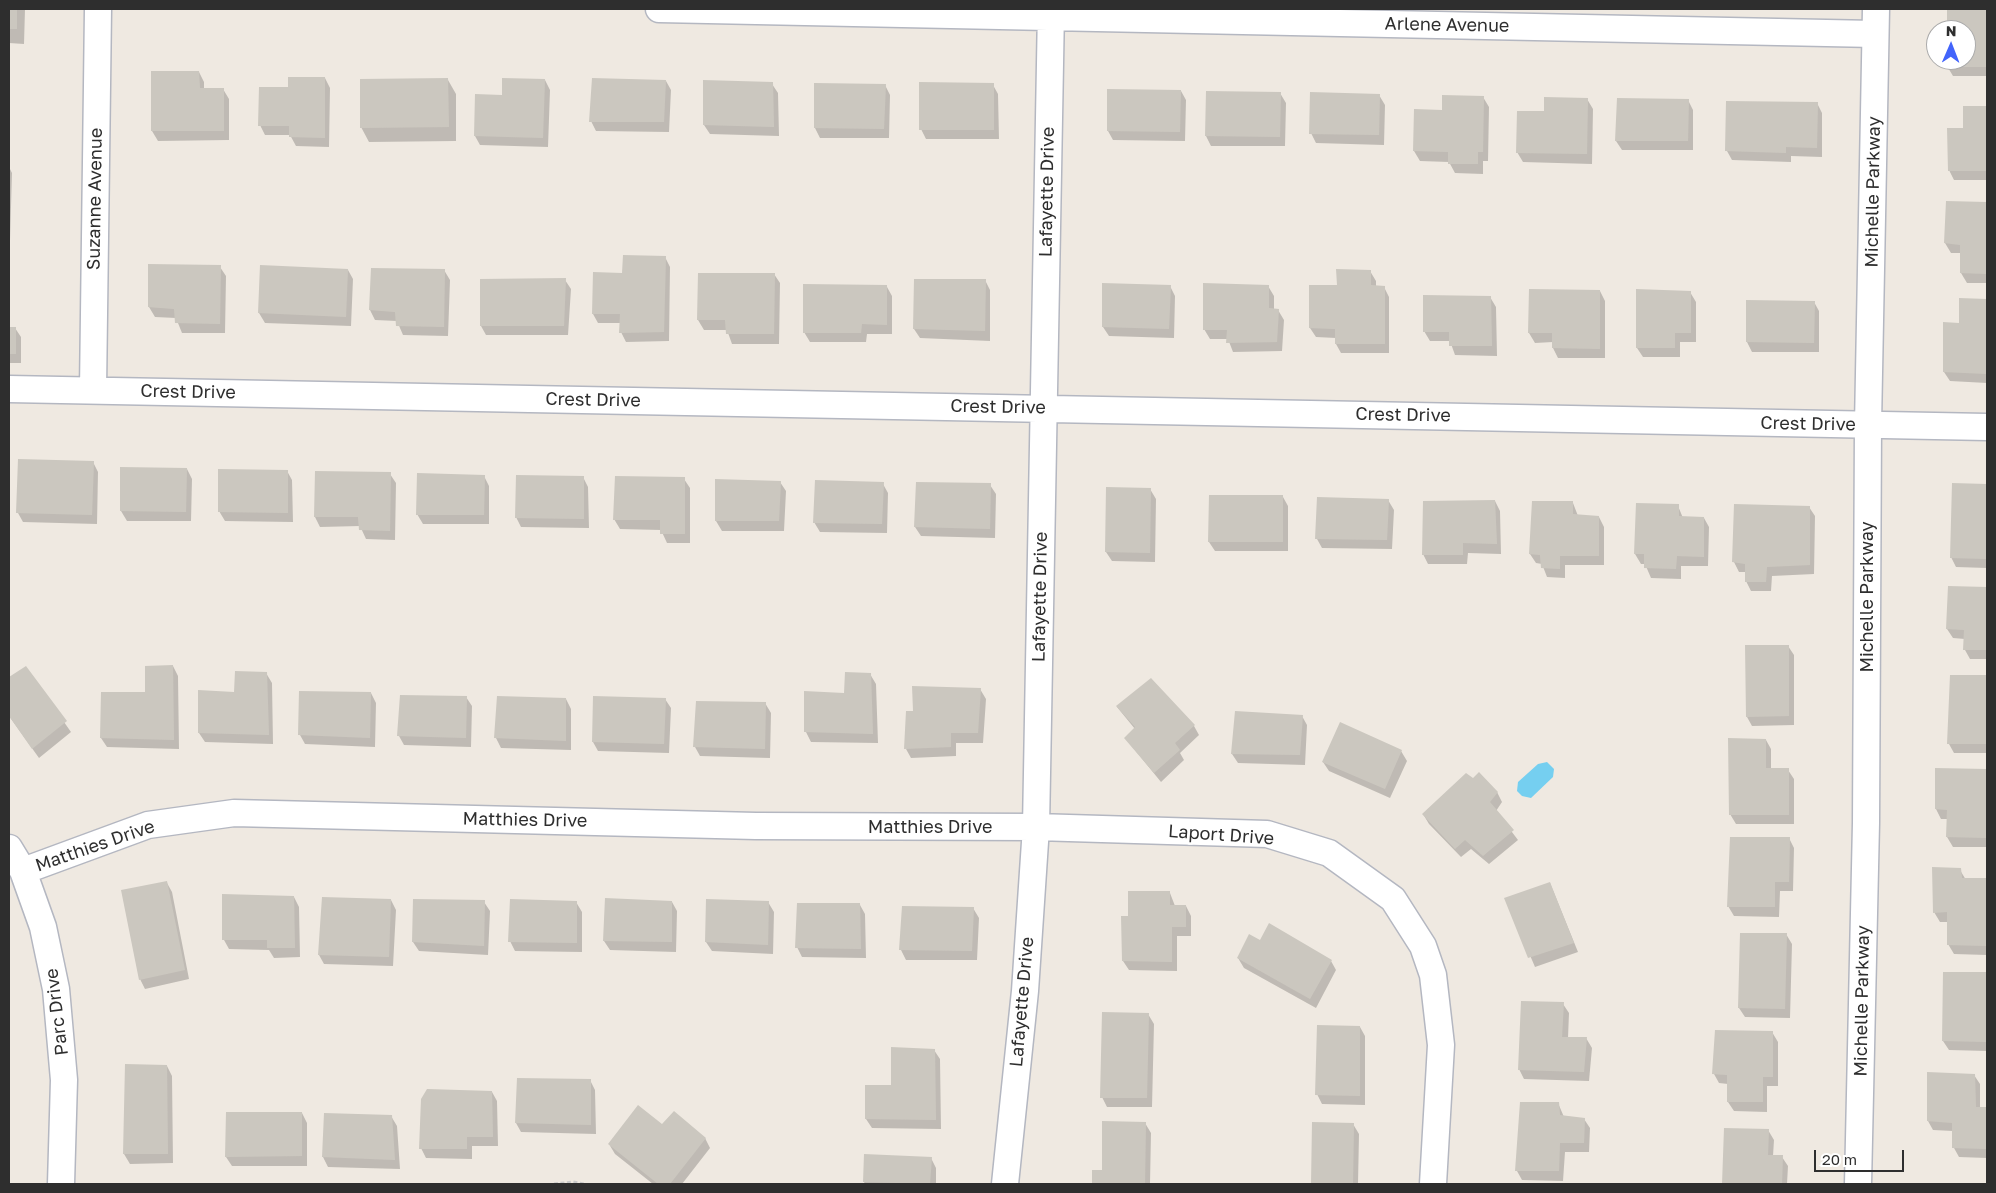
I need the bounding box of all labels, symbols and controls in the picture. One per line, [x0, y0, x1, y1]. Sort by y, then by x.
street label: Arlene Avenue [1384, 13, 1510, 37]
north arrow [1926, 20, 1976, 70]
text: N [1946, 22, 1957, 39]
street label: Michelle Parkway [1861, 116, 1885, 268]
street label: Lafayette Drive [1035, 127, 1059, 257]
street label: Suzanne Avenue [83, 128, 107, 270]
street label: Crest Drive [140, 380, 236, 404]
street label: Crest Drive [545, 388, 641, 412]
street label: Crest Drive [950, 395, 1046, 419]
street label: Crest Drive [1355, 403, 1451, 427]
street label: Crest Drive [1760, 412, 1856, 436]
street label: Michelle Parkway [1856, 521, 1878, 673]
street label: Lafayette Drive [1028, 532, 1052, 662]
street label: Matthies Drive [462, 808, 588, 832]
street label: Matthies Drive [33, 815, 157, 877]
street label: Matthies Drive [868, 816, 992, 838]
street label: Laport Drive [1167, 821, 1275, 849]
street label: Michelle Parkway [1850, 925, 1874, 1077]
street label: Lafayette Drive [1006, 936, 1038, 1068]
street label: Parc Drive [41, 967, 73, 1057]
scale bar [1816, 1140, 1906, 1172]
text: 20 m [1822, 1150, 1857, 1168]

